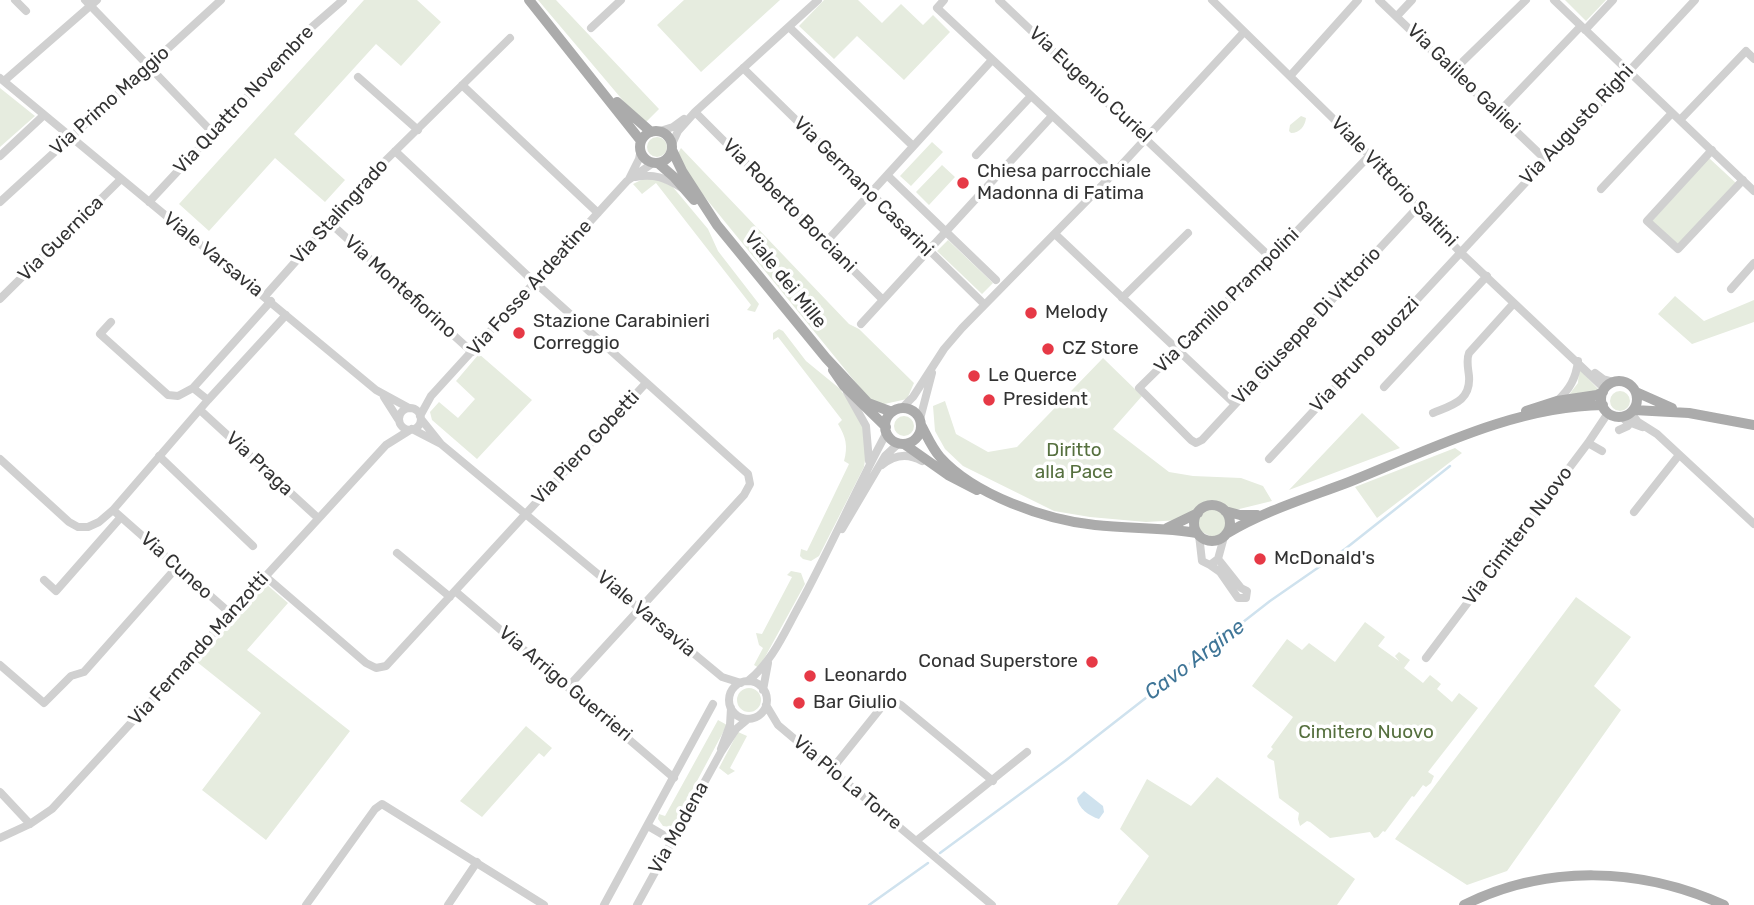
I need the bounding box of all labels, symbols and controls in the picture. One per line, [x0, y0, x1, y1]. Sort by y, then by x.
street label: Via Galileo Galilei [1402, 19, 1524, 139]
street label: Via Quattro Novembre [169, 21, 319, 179]
street label: Via Eugenio Curiel [1024, 22, 1156, 148]
street label: Via Primo Maggio [46, 42, 174, 160]
street label: Via Augusto Righi [1515, 60, 1639, 190]
street label: Via Germano Casarini [788, 112, 938, 262]
street label: Viale Vittorio Saltini [1326, 112, 1462, 252]
street label: Via Roberto Borciani [717, 134, 861, 278]
street label: Via Stalingrado [287, 155, 393, 269]
place label: Chiesa parrocchiale Madonna di Fatima [977, 161, 1151, 205]
marker: Chiesa parrocchiale Madonna di Fatima [955, 175, 971, 191]
street label: Via Guernica [14, 192, 108, 286]
street label: Viale Varsavia [158, 208, 268, 302]
street label: Via Fosse Ardeatine [463, 215, 597, 361]
street label: Via Camillo Prampolini [1150, 224, 1304, 378]
street label: Viale dei Mille [739, 227, 831, 333]
street label: Via Montefiorino [339, 231, 461, 343]
street label: Via Giuseppe Di Vittorio [1228, 242, 1386, 410]
street label: Via Bruno Buozzi [1306, 293, 1424, 417]
place label: Melody [1045, 302, 1108, 324]
marker: Melody [1023, 305, 1039, 321]
place label: Stazione Carabinieri Correggio [533, 311, 710, 355]
marker: Stazione Carabinieri Correggio [511, 325, 527, 341]
place label: CZ Store [1062, 338, 1139, 360]
marker: CZ Store [1040, 341, 1056, 357]
place label: Le Querce [988, 365, 1077, 387]
marker: Le Querce [966, 368, 982, 384]
street label: Via Piero Gobetti [527, 386, 645, 510]
place label: President [1003, 389, 1088, 411]
marker: President [981, 392, 997, 408]
street label: Via Praga [221, 427, 297, 501]
park label: Diritto alla Pace [1035, 440, 1113, 484]
street label: Via Cimitero Nuovo [1458, 462, 1578, 610]
street label: Via Cuneo [135, 528, 217, 604]
place label: McDonald's [1274, 548, 1375, 570]
marker: McDonald's [1252, 551, 1268, 567]
street label: Viale Varsavia [592, 566, 700, 662]
street label: Via Fernando Manzotti [124, 568, 274, 730]
water label: Cavo Argine [1140, 614, 1250, 706]
street label: Via Arrigo Guerrieri [494, 621, 636, 747]
place label: Conad Superstore [918, 651, 1078, 673]
marker: Conad Superstore [1084, 654, 1100, 670]
place label: Leonardo [824, 665, 907, 687]
marker: Leonardo [802, 668, 818, 684]
place label: Bar Giulio [813, 692, 897, 714]
marker: Bar Giulio [791, 695, 807, 711]
park label: Cimitero Nuovo [1298, 722, 1434, 744]
street label: Via Pio La Torre [788, 731, 906, 835]
street label: Via Modena [644, 778, 714, 878]

